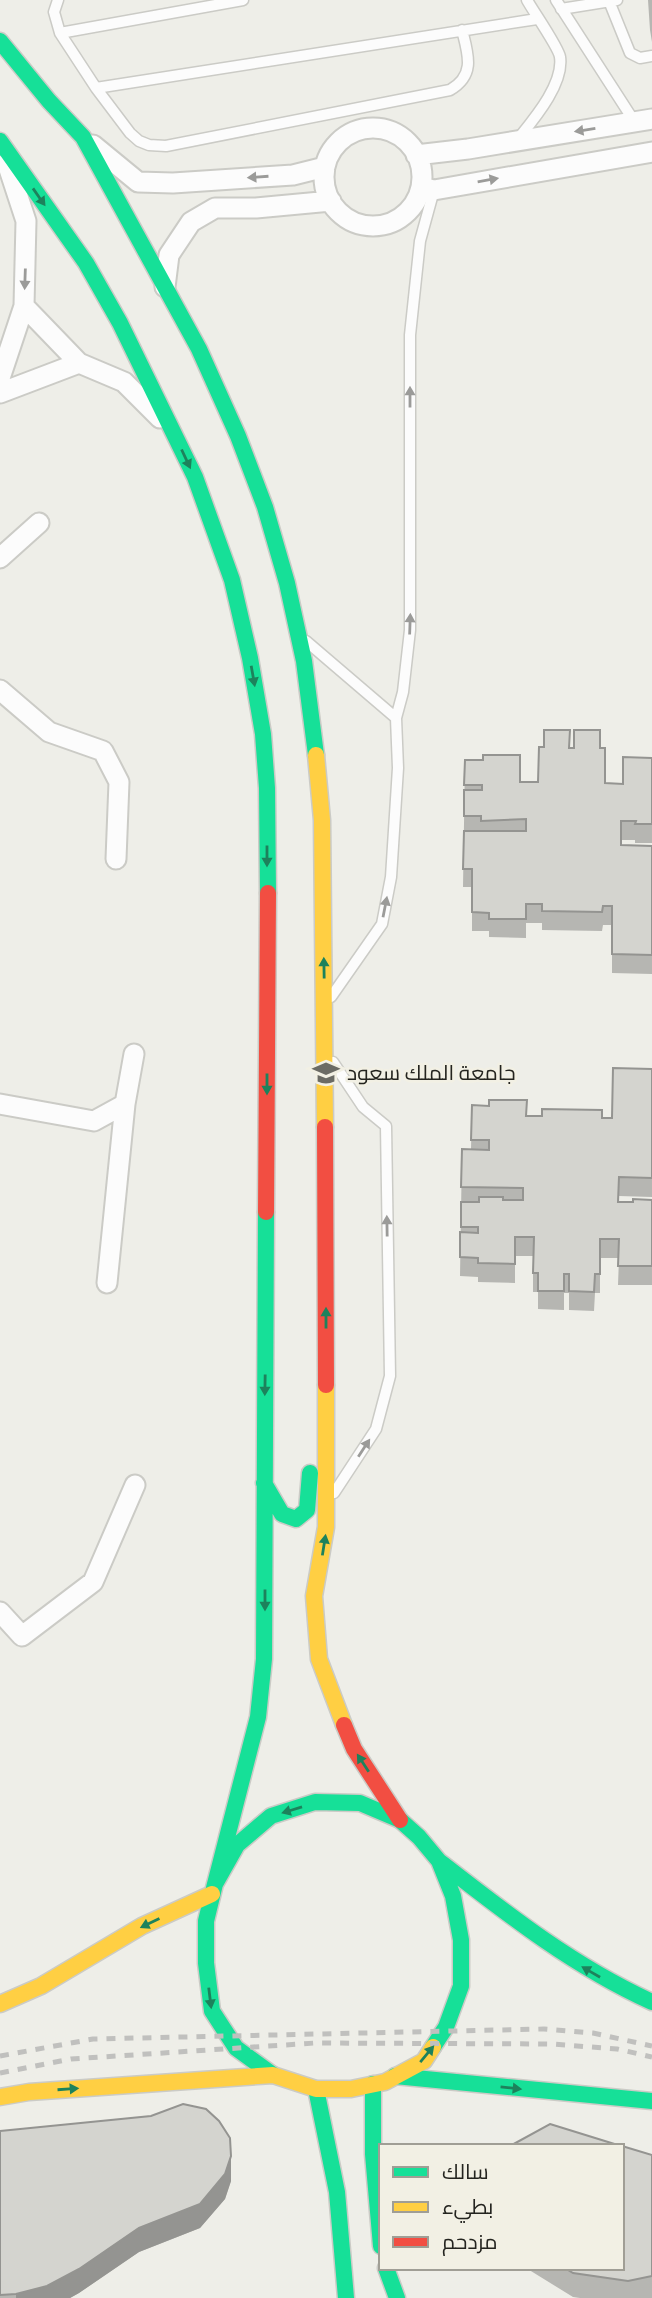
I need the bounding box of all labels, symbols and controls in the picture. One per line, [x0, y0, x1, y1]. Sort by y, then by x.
one-way arrow [573, 124, 595, 135]
one-way arrow [247, 172, 269, 183]
one-way arrow [477, 174, 499, 185]
one-way arrow [32, 188, 46, 206]
one-way arrow [19, 268, 30, 290]
one-way arrow [404, 386, 416, 408]
one-way arrow [180, 449, 192, 469]
one-way arrow [404, 613, 416, 635]
one-way arrow [248, 665, 259, 687]
one-way arrow [261, 846, 273, 868]
one-way arrow [380, 896, 391, 918]
one-way arrow [319, 957, 330, 979]
school or university icon: جامعة الملك سعود [311, 1058, 341, 1088]
place label: جامعة الملك سعود [347, 1061, 516, 1085]
one-way arrow [261, 1073, 273, 1095]
one-way arrow [382, 1215, 393, 1237]
one-way arrow [320, 1307, 332, 1329]
one-way arrow [259, 1374, 271, 1396]
one-way arrow [357, 1439, 371, 1457]
one-way arrow [319, 1534, 330, 1556]
one-way arrow [259, 1589, 271, 1611]
one-way arrow [356, 1753, 369, 1772]
one-way arrow [282, 1805, 303, 1815]
one-way arrow [140, 1917, 161, 1928]
one-way arrow [582, 1966, 601, 1978]
one-way arrow [205, 1988, 216, 2010]
one-way arrow [419, 2045, 435, 2063]
one-way arrow [57, 2083, 79, 2094]
one-way arrow [501, 2083, 523, 2094]
legend [379, 2144, 624, 2270]
text: سالك [442, 2160, 489, 2184]
text: بطيء [442, 2195, 493, 2223]
text: مزدحم [442, 2230, 497, 2256]

